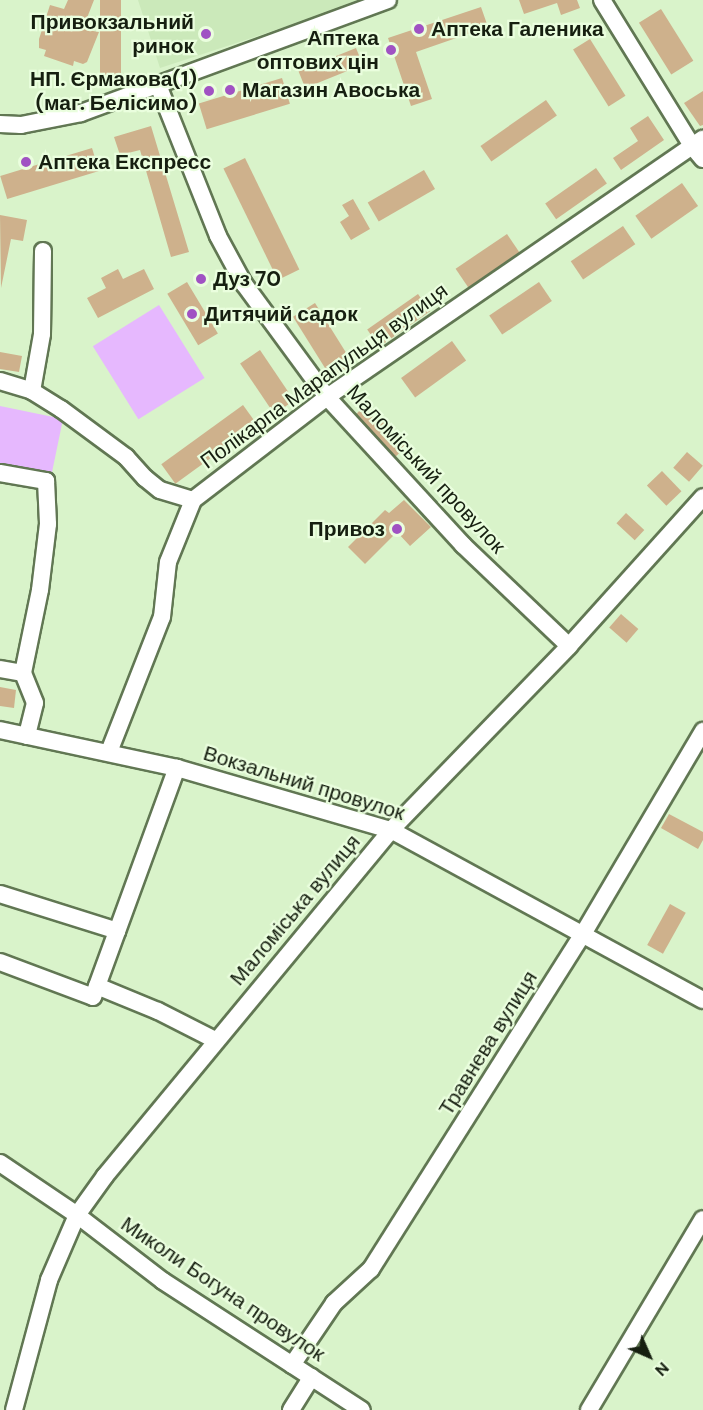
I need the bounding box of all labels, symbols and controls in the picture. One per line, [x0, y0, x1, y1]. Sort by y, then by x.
place label: Привокзальний ринок [31, 9, 194, 59]
place label: Аптека Галеника [431, 16, 604, 42]
marker: Аптека Галеника [412, 22, 426, 36]
place label: Аптека оптових цін [257, 25, 379, 75]
marker: Привокзальний ринок [199, 27, 213, 41]
marker: Аптека оптових цін [384, 43, 398, 57]
place label: НП. Єрмакова(1) (маг. Белісимо) [30, 66, 197, 116]
place label: Магазин Авоська [242, 77, 420, 103]
marker: Магазин Авоська [223, 83, 237, 97]
marker: НП. Єрмакова(1) (маг. Белісимо) [202, 84, 216, 98]
place label: Аптека Експресс [38, 149, 211, 175]
marker: Аптека Експресс [19, 155, 33, 169]
place label: Дуз 70 [213, 266, 281, 292]
marker: Дуз 70 [194, 272, 208, 286]
street label: Полікарпа Марапульця вулиця [196, 278, 452, 474]
place label: Дитячий садок [204, 301, 358, 327]
marker: Дитячий садок [185, 307, 199, 321]
street label: Маломіський провулок [341, 380, 511, 558]
place label: Привоз [309, 516, 385, 542]
marker: Привоз [390, 522, 404, 536]
street label: Вокзальний провулок [200, 740, 408, 826]
street label: Маломіська вулиця [225, 829, 365, 991]
street label: Травнева вулиця [433, 966, 543, 1120]
street label: Миколи Богуна провулок [116, 1211, 330, 1367]
north arrow [619, 1326, 679, 1386]
text: N [651, 1358, 674, 1381]

